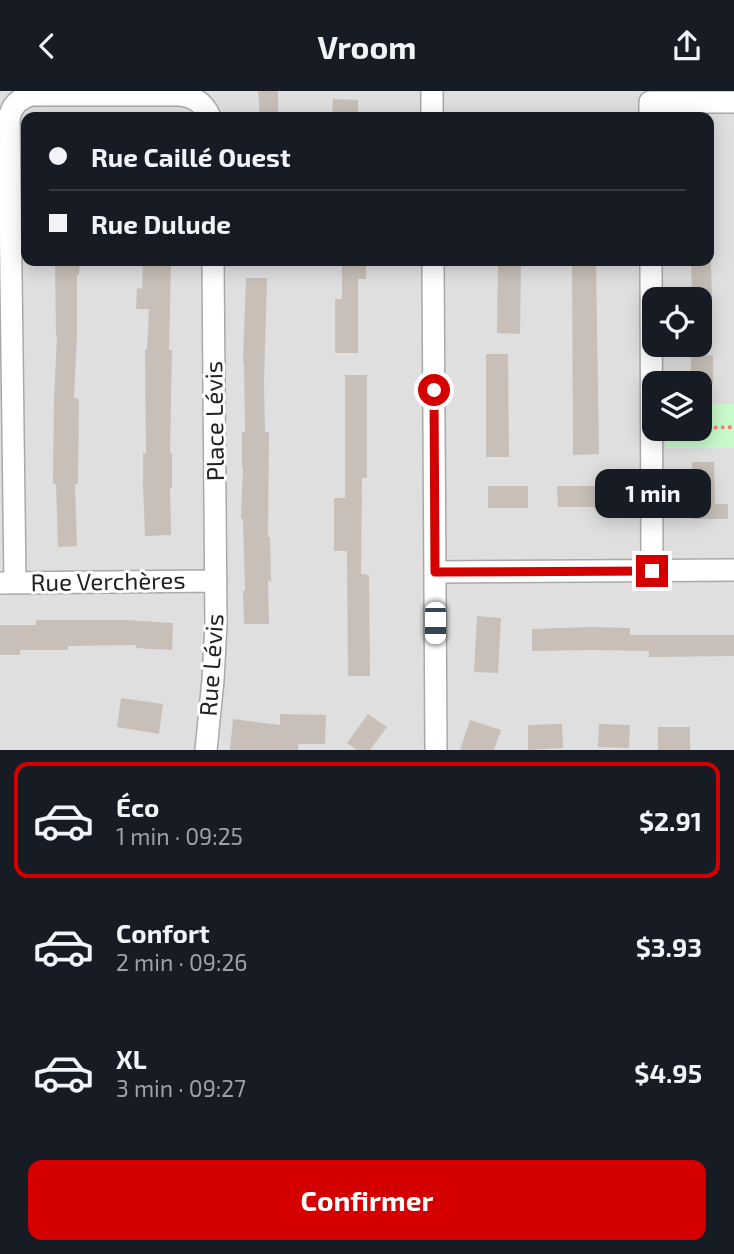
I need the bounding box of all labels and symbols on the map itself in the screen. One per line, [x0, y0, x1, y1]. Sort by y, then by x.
street label: Place Lévis [198, 361, 229, 481]
route start [418, 374, 450, 406]
callout: 1 min [594, 469, 710, 519]
route end [636, 555, 668, 587]
street label: Rue Verchères [30, 565, 186, 596]
car [425, 602, 446, 644]
street label: Rue Lévis [192, 613, 229, 717]

